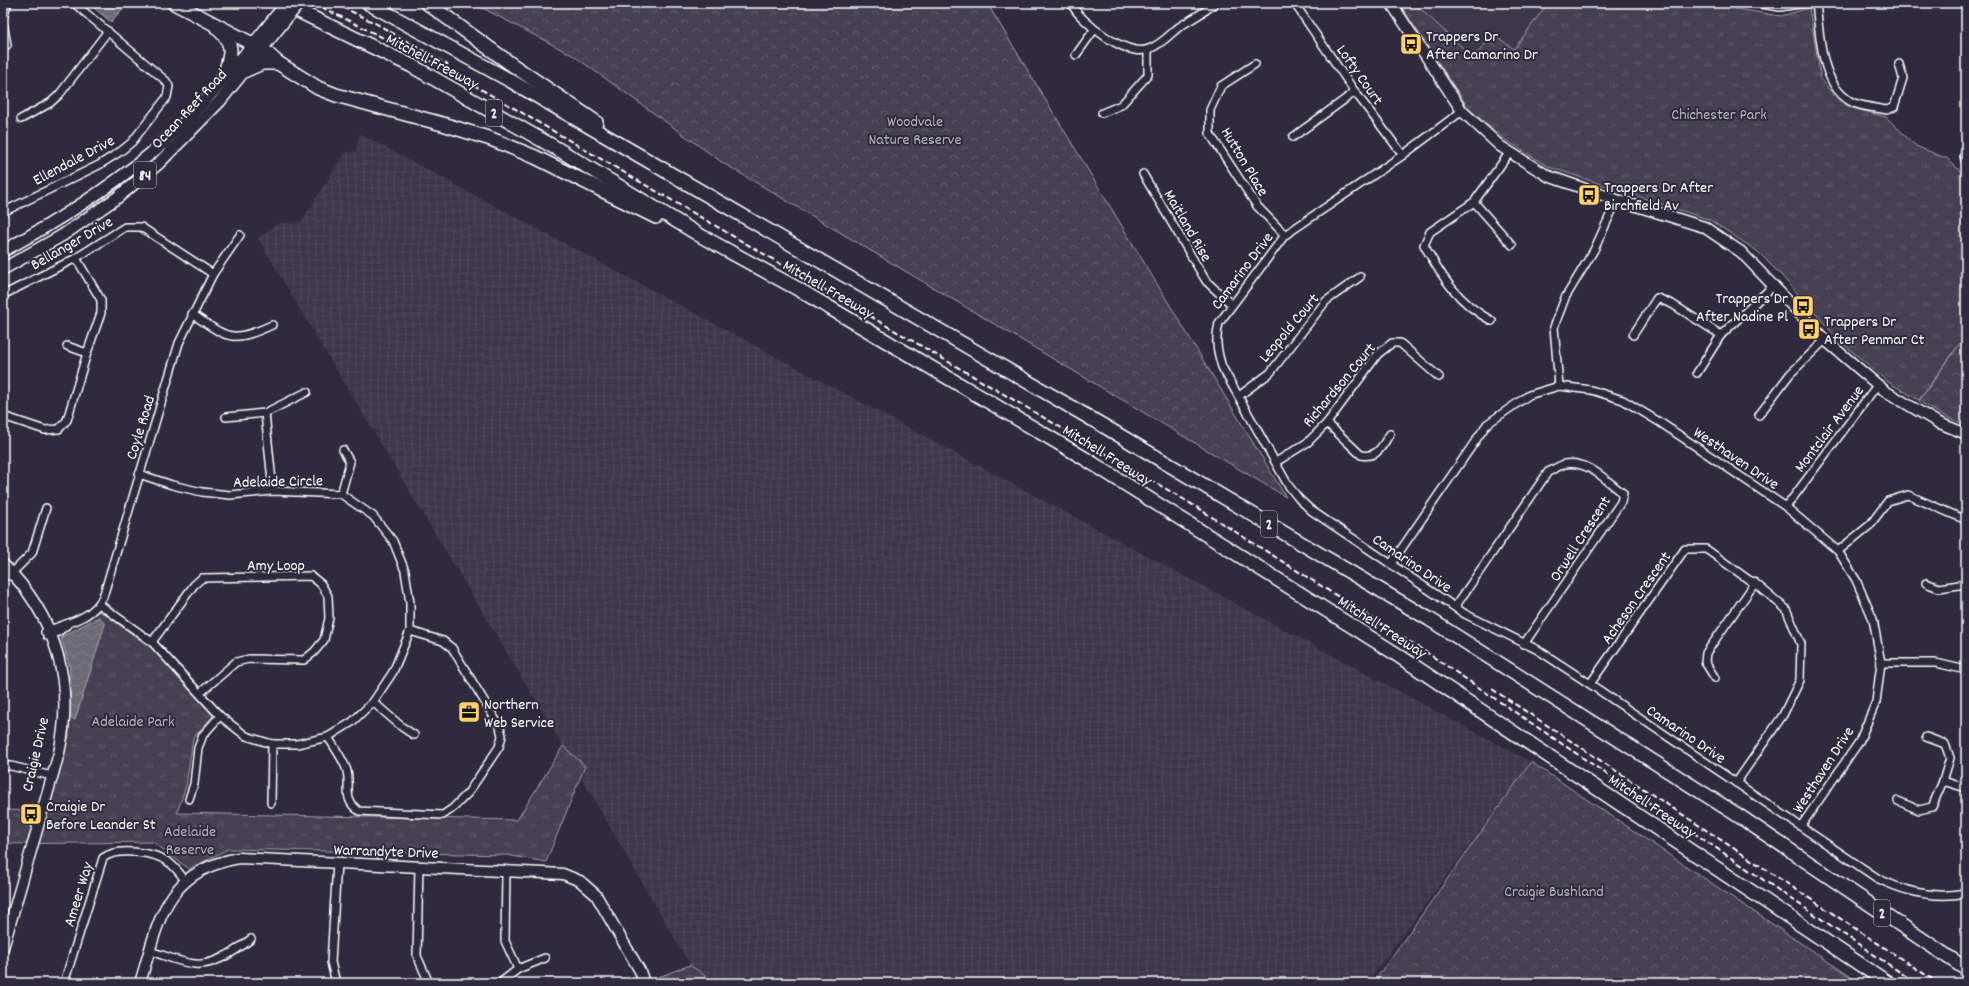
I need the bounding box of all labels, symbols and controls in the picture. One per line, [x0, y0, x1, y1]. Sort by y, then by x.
place label: Trappers Dr After Camarino Dr [1426, 26, 1538, 67]
street label: Mitchell Freeway [382, 28, 483, 96]
bus stop icon: Trappers Dr After Camarino Dr [1398, 31, 1424, 57]
street label: Lofty Court [1330, 41, 1388, 110]
street label: Ocean Reef Road [147, 64, 233, 155]
road number: 2 [486, 100, 502, 126]
park label: Chichester Park [1671, 104, 1767, 127]
park label: Woodvale Nature Reserve [868, 111, 962, 152]
street label: Hutton Place [1214, 123, 1274, 201]
street label: Ellendale Drive [29, 130, 119, 192]
road number: 84 [134, 162, 156, 188]
place label: Trappers Dr After Birchfield Av [1604, 177, 1713, 218]
bus stop icon: Trappers Dr After Birchfield Av [1576, 182, 1602, 208]
street label: Maitland Rise [1157, 186, 1217, 267]
street label: Bellanger Drive [27, 211, 118, 277]
street label: Camarino Drive [1206, 228, 1280, 315]
street label: Mitchell Freeway [778, 255, 878, 326]
place label: Trappers Dr After Nadine Pl [1696, 288, 1788, 329]
street label: Leopold Court [1254, 289, 1326, 368]
bus stop icon: Trappers Dr After Nadine Pl [1790, 293, 1816, 319]
place label: Trappers Dr After Penmar Ct [1824, 311, 1925, 352]
bus stop icon: Trappers Dr After Penmar Ct [1796, 316, 1822, 342]
street label: Richardson Court [1298, 338, 1382, 433]
street label: Montclair Avenue [1790, 381, 1870, 478]
street label: Coyle Road [121, 393, 162, 463]
street label: Mitchell Freeway [1057, 419, 1156, 493]
street label: Westhaven Drive [1688, 422, 1783, 496]
street label: Adelaide Circle [233, 470, 323, 495]
street label: Orwell Crescent [1545, 492, 1618, 587]
road number: 2 [1261, 511, 1277, 537]
street label: Camarino Drive [1367, 529, 1456, 599]
street label: Acheson Crescent [1596, 547, 1678, 650]
street label: Amy Loop [247, 555, 305, 578]
street label: Mitchell Freeway [1333, 591, 1431, 666]
place label: Northern Web Service [484, 694, 554, 735]
office icon: Northern Web Service [456, 699, 482, 725]
street label: Camarino Drive [1641, 700, 1730, 770]
park label: Adelaide Park [92, 711, 175, 734]
street label: Craigie Drive [17, 715, 56, 794]
street label: Westhaven Drive [1787, 722, 1861, 818]
street label: Mitchell Freeway [1603, 769, 1701, 845]
place label: Craigie Dr Before Leander St [46, 796, 156, 837]
bus stop icon: Craigie Dr Before Leander St [18, 801, 44, 827]
park label: Adelaide Reserve [164, 821, 216, 862]
street label: Warrandyte Drive [333, 839, 439, 866]
street label: Ameer Way [59, 859, 100, 930]
park label: Craigie Bushland [1504, 881, 1604, 904]
road number: 2 [1874, 900, 1890, 926]

